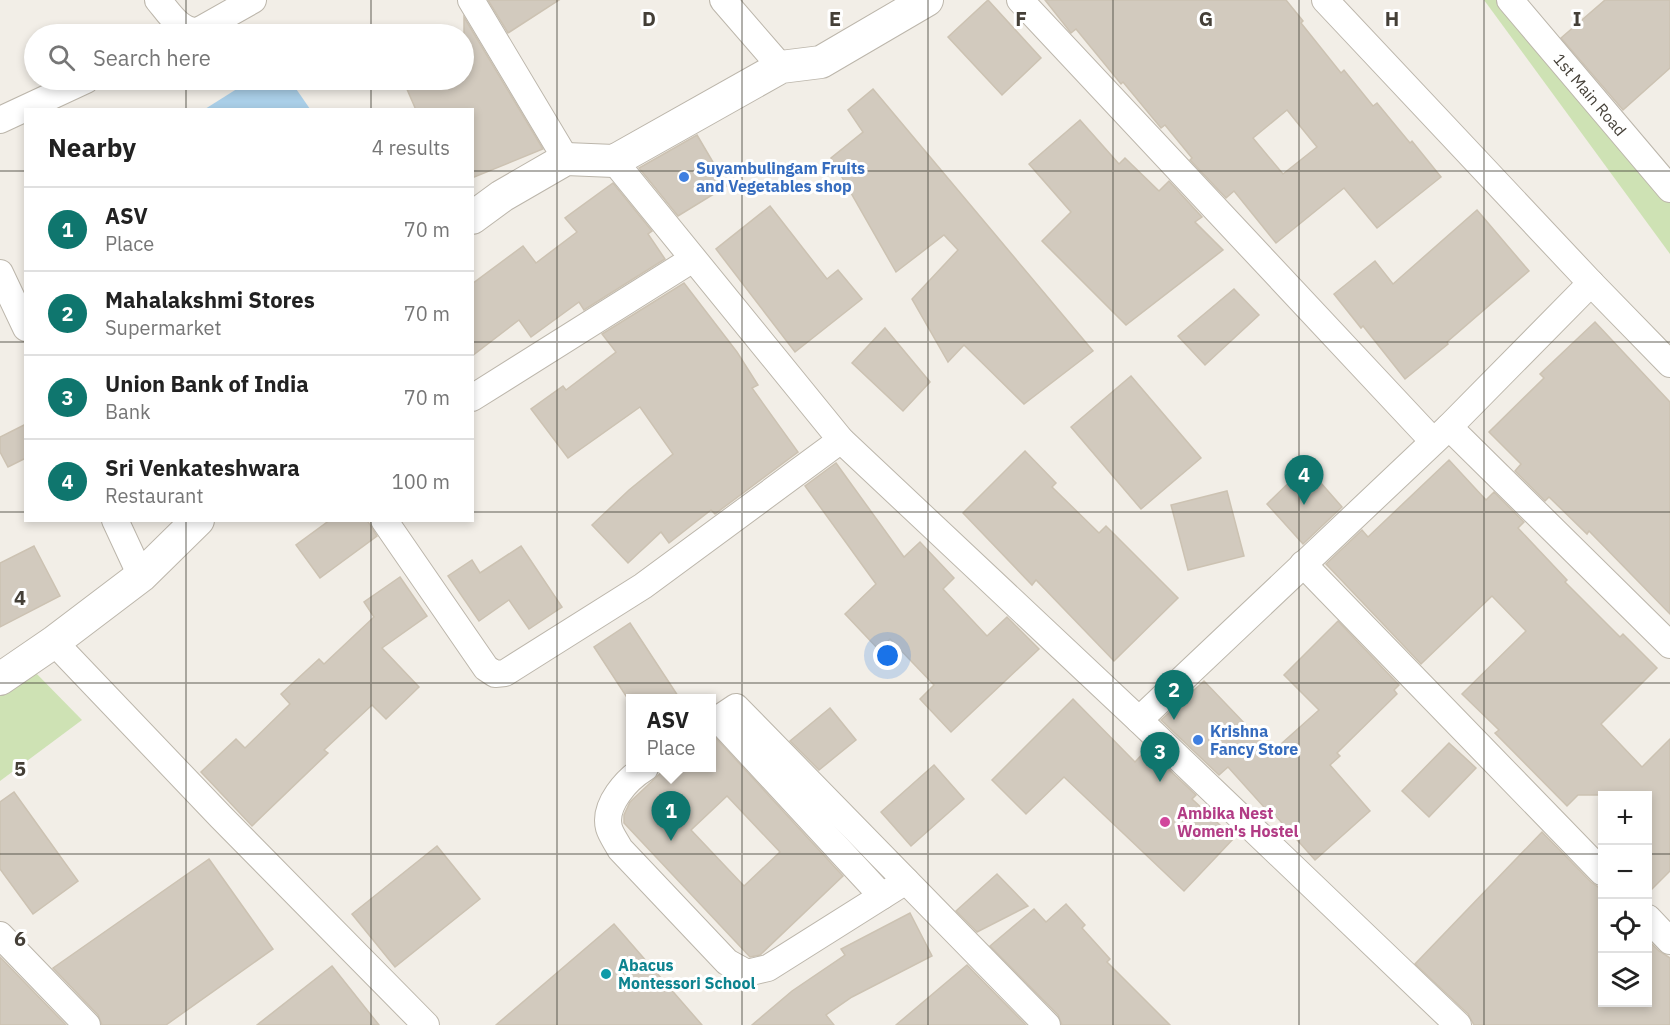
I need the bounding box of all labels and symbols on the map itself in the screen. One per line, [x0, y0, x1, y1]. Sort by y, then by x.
text: D [642, 5, 656, 32]
text: E [829, 5, 841, 32]
text: F [1015, 5, 1027, 32]
text: G [1199, 5, 1213, 32]
text: H [1385, 5, 1399, 32]
text: I [1573, 5, 1581, 32]
street label: 1st Main Road [1550, 49, 1631, 140]
place label: Suyambulingam Fruits and Vegetables shop [696, 158, 865, 196]
marker: Suyambulingam Fruits and Vegetables shop [677, 170, 691, 184]
pin: 4 [1284, 456, 1324, 505]
text: 4 [14, 584, 26, 611]
your location [873, 641, 902, 670]
pin: 2 [1154, 670, 1194, 720]
place label: Krishna Fancy Store [1210, 721, 1298, 759]
pin: 3 [1140, 732, 1180, 782]
marker: Krishna Fancy Store [1191, 733, 1205, 747]
text: 5 [14, 755, 26, 782]
pin: 1 [652, 792, 690, 841]
place label: Ambika Nest Women's Hostel [1177, 803, 1299, 841]
marker: Ambika Nest Women's Hostel [1158, 815, 1172, 829]
text: 6 [14, 925, 26, 952]
place label: Abacus Montessori School [618, 955, 755, 993]
marker: Abacus Montessori School [599, 967, 613, 981]

